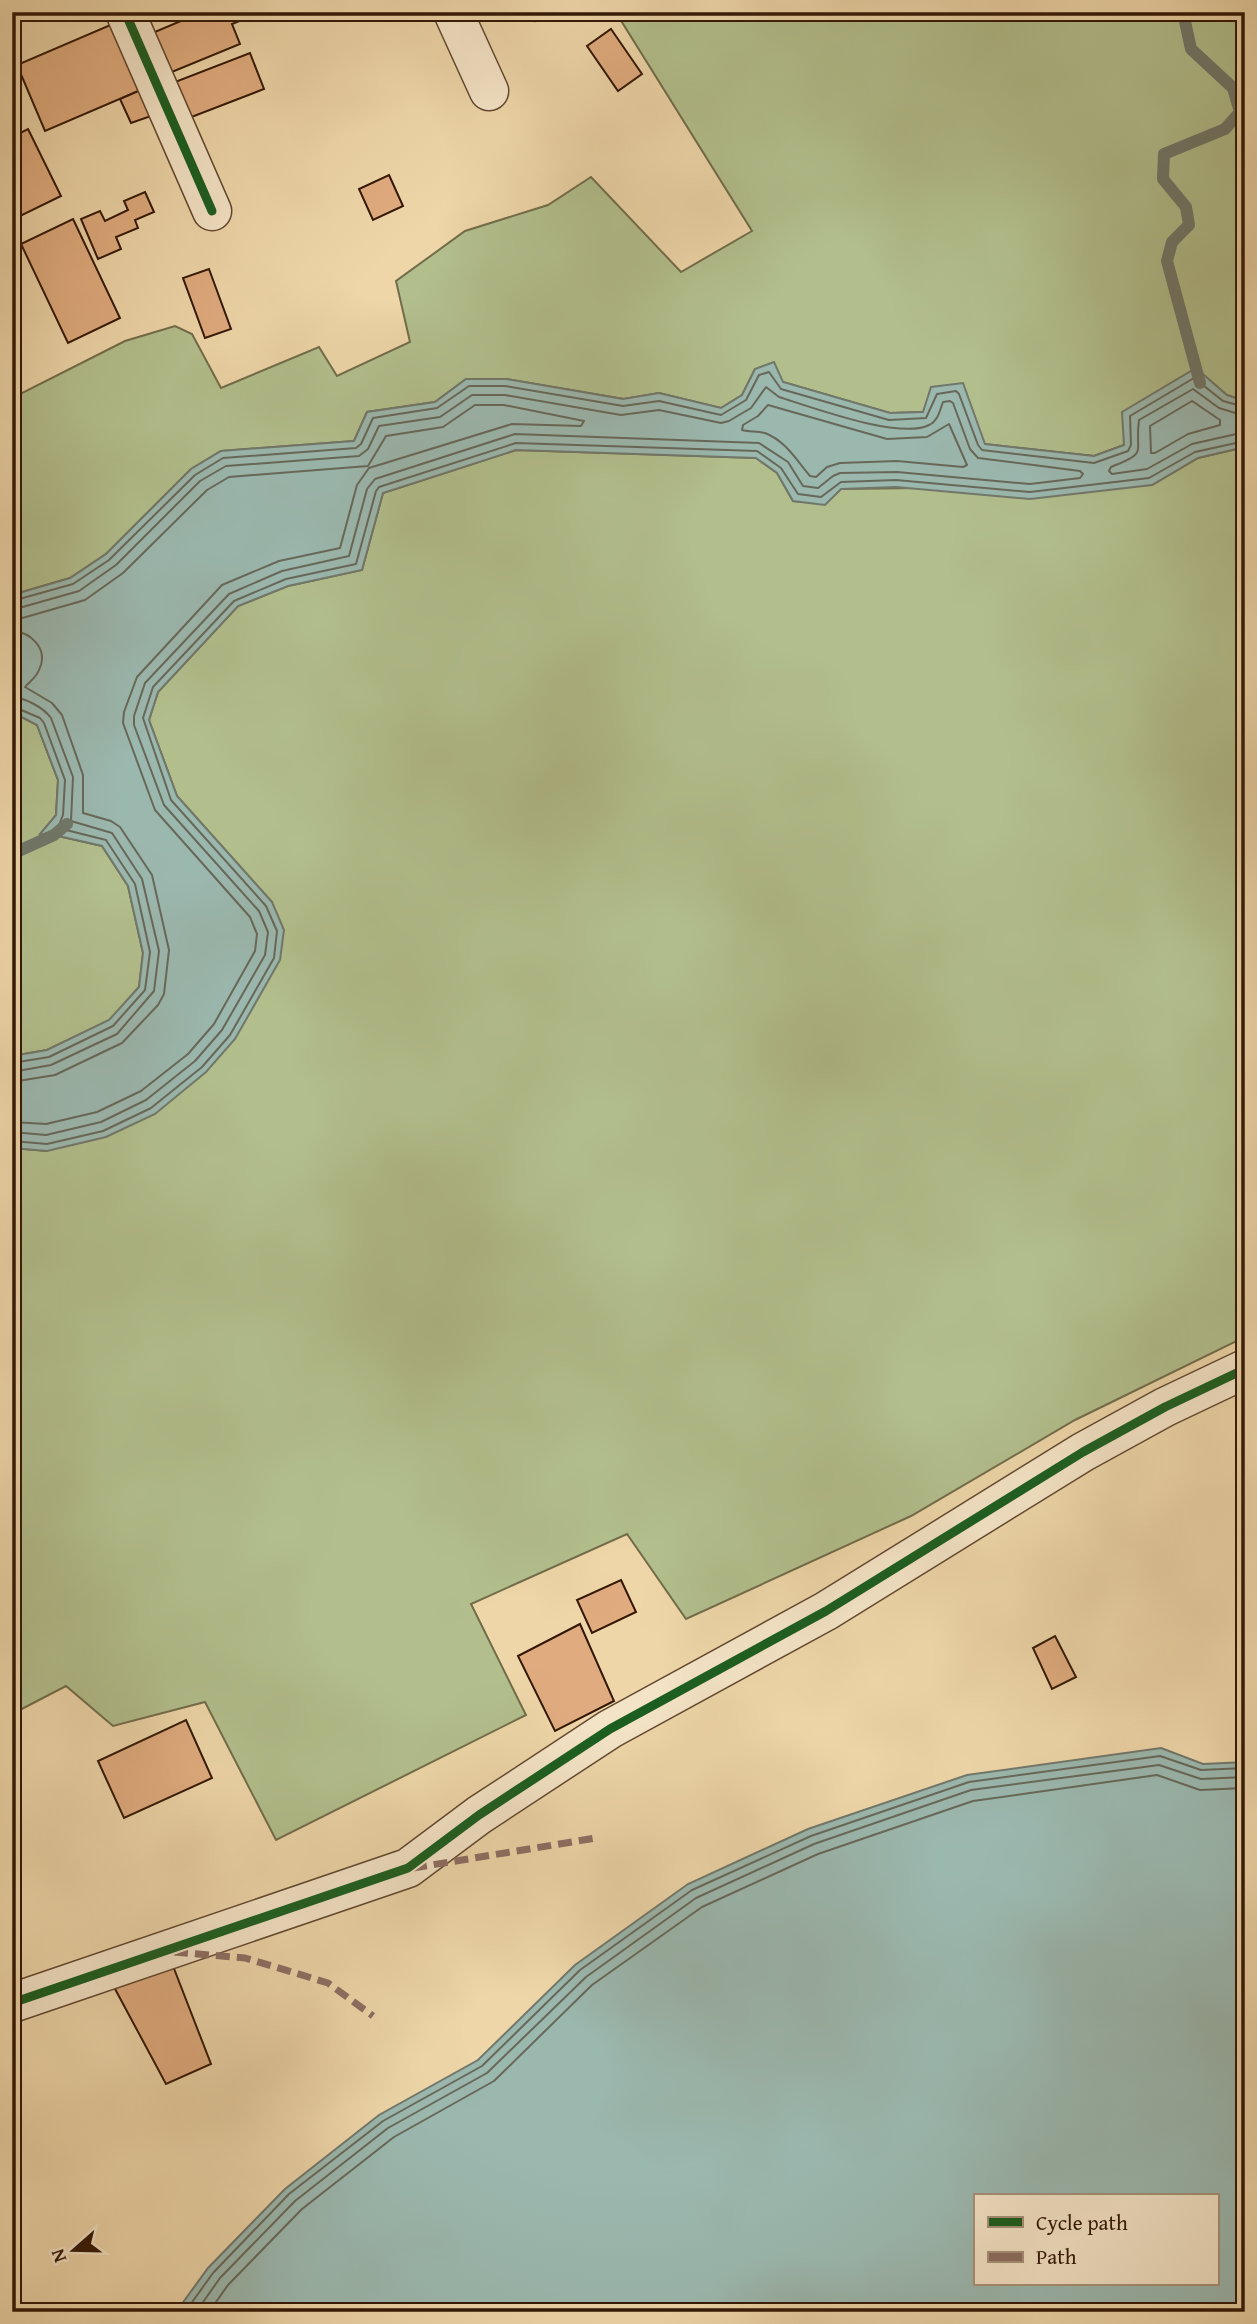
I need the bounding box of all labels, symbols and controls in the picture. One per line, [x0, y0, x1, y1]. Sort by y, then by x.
legend [974, 2194, 1218, 2286]
text: Cycle path [1036, 2207, 1128, 2238]
north arrow [38, 2216, 108, 2286]
text: Path [1036, 2241, 1077, 2272]
text: N [43, 2245, 73, 2267]

